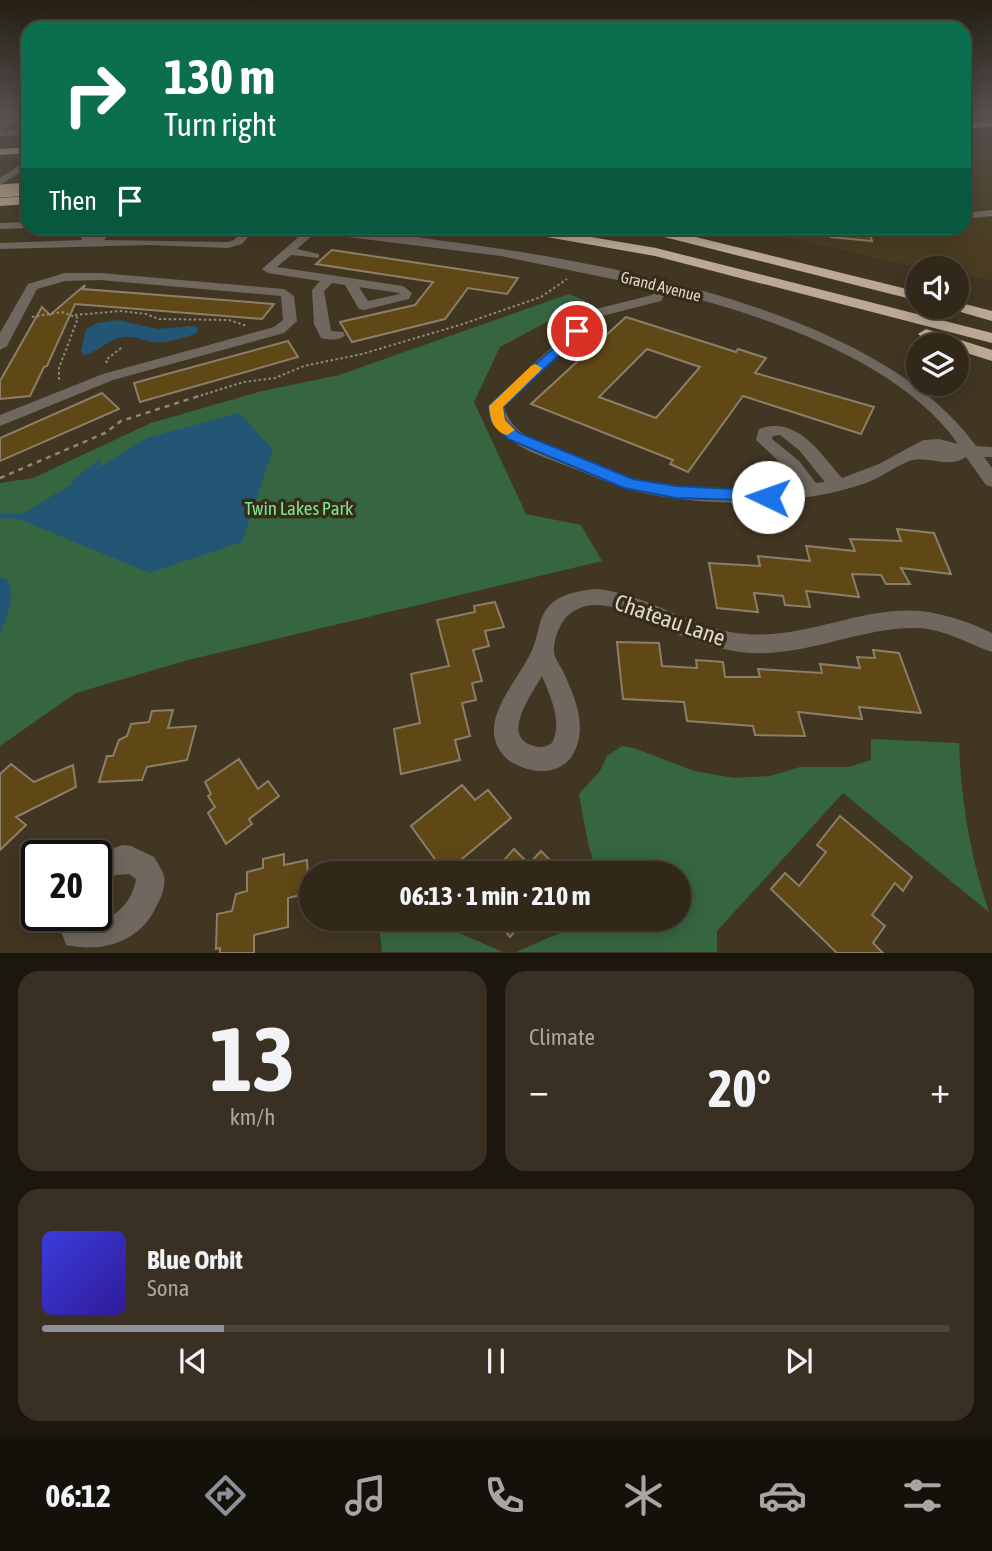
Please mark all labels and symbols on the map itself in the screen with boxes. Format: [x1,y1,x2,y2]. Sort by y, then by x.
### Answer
street label: Grand Avenue [619,267,703,305]
pin [547,301,607,361]
position arrow [731,460,805,534]
park label: Twin Lakes Park [245,497,354,519]
street label: Chateau Lane [611,589,729,651]
speed limit sign: 20 [21,840,112,931]

